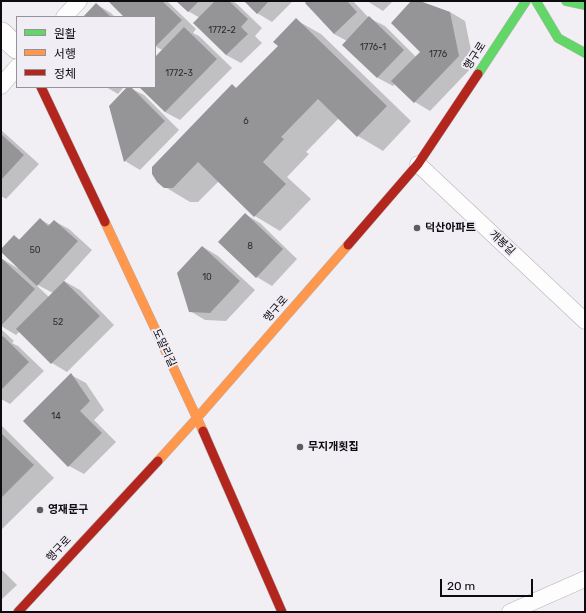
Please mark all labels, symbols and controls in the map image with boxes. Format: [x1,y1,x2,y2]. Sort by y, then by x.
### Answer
legend [16,16,156,88]
house number: 1772-2 [208,25,236,35]
text: 원활 [54,27,76,41]
street label: 행구로 [461,40,489,72]
house number: 1776-1 [360,42,386,52]
text: 서행 [54,47,76,61]
house number: 1776 [429,49,447,59]
text: 정체 [54,67,76,81]
house number: 1772-3 [165,68,193,78]
house number: 6 [243,116,249,126]
place label: 덕산아파트 [425,221,476,235]
marker: 덕산아파트 [412,223,422,233]
street label: 개봉길 [486,228,518,258]
house number: 8 [247,241,253,251]
house number: 50 [29,245,41,255]
house number: 10 [202,272,212,282]
street label: 행구로 [261,293,291,325]
house number: 52 [53,317,63,327]
street label: 도말리길 [149,327,179,369]
house number: 14 [51,411,61,421]
place label: 무지개횟집 [308,440,359,454]
marker: 무지개횟집 [295,442,305,452]
place label: 영재문구 [48,503,88,517]
marker: 영재문구 [35,505,45,515]
street label: 행구로 [44,533,74,565]
scale bar [442,571,535,597]
text: 20 m [447,579,475,593]

